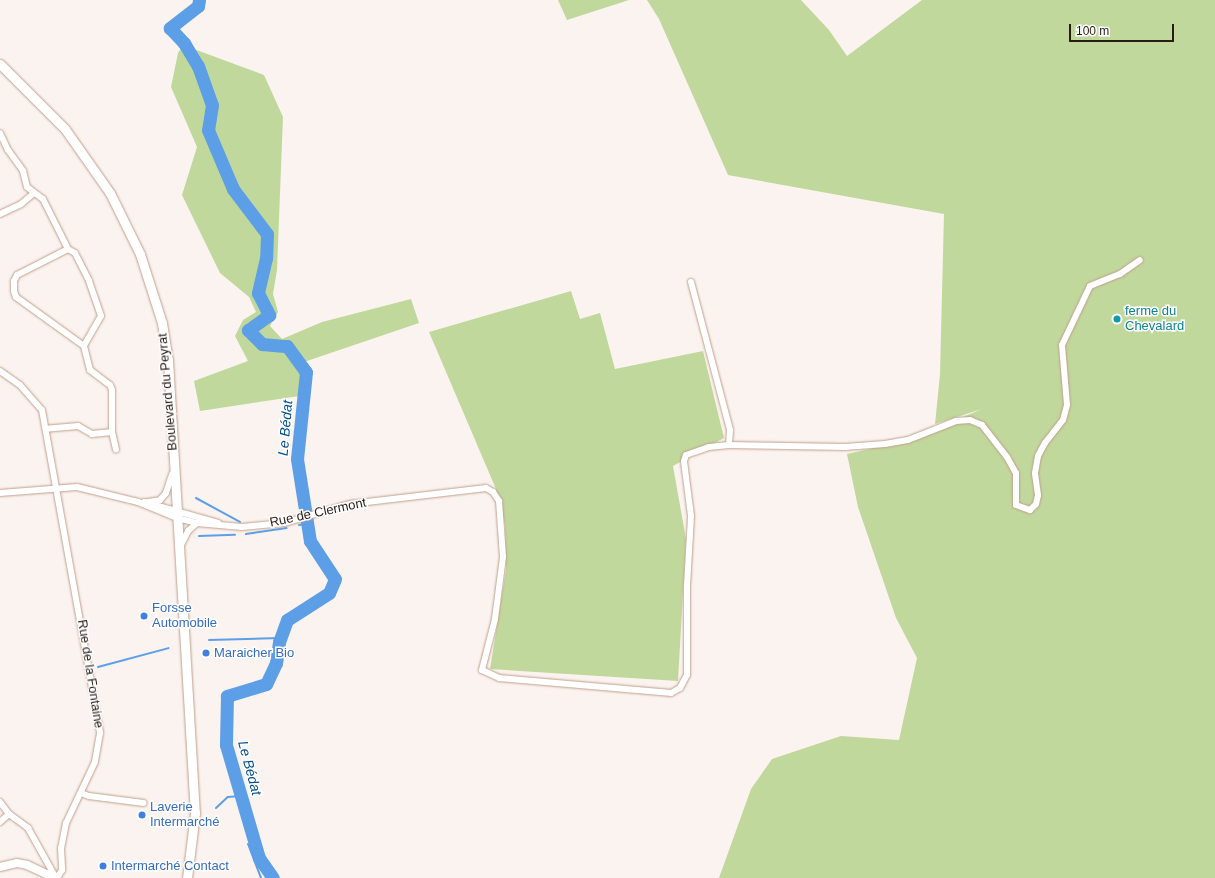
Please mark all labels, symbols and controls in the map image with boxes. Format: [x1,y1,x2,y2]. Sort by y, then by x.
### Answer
scale bar [1071,16,1176,42]
text: 100 m [1076,24,1109,38]
place label: ferme du Chevalard [1125,304,1184,335]
marker: ferme du Chevalard [1112,314,1122,324]
street label: Boulevard du Peyrat [155,333,181,451]
water label: Le Bédat [274,399,296,457]
street label: Rue de Clermont [268,495,368,531]
place label: Forsse Automobile [152,601,217,632]
marker: Forsse Automobile [139,611,149,621]
street label: Rue de la Fontaine [74,619,106,729]
place label: Maraicher Bio [214,645,294,661]
marker: Maraicher Bio [201,648,211,658]
water label: Le Bédat [235,739,265,797]
place label: Laverie Intermarché [150,800,219,831]
marker: Laverie Intermarché [137,810,147,820]
place label: Intermarché Contact [111,858,229,874]
marker: Intermarché Contact [98,861,108,871]

